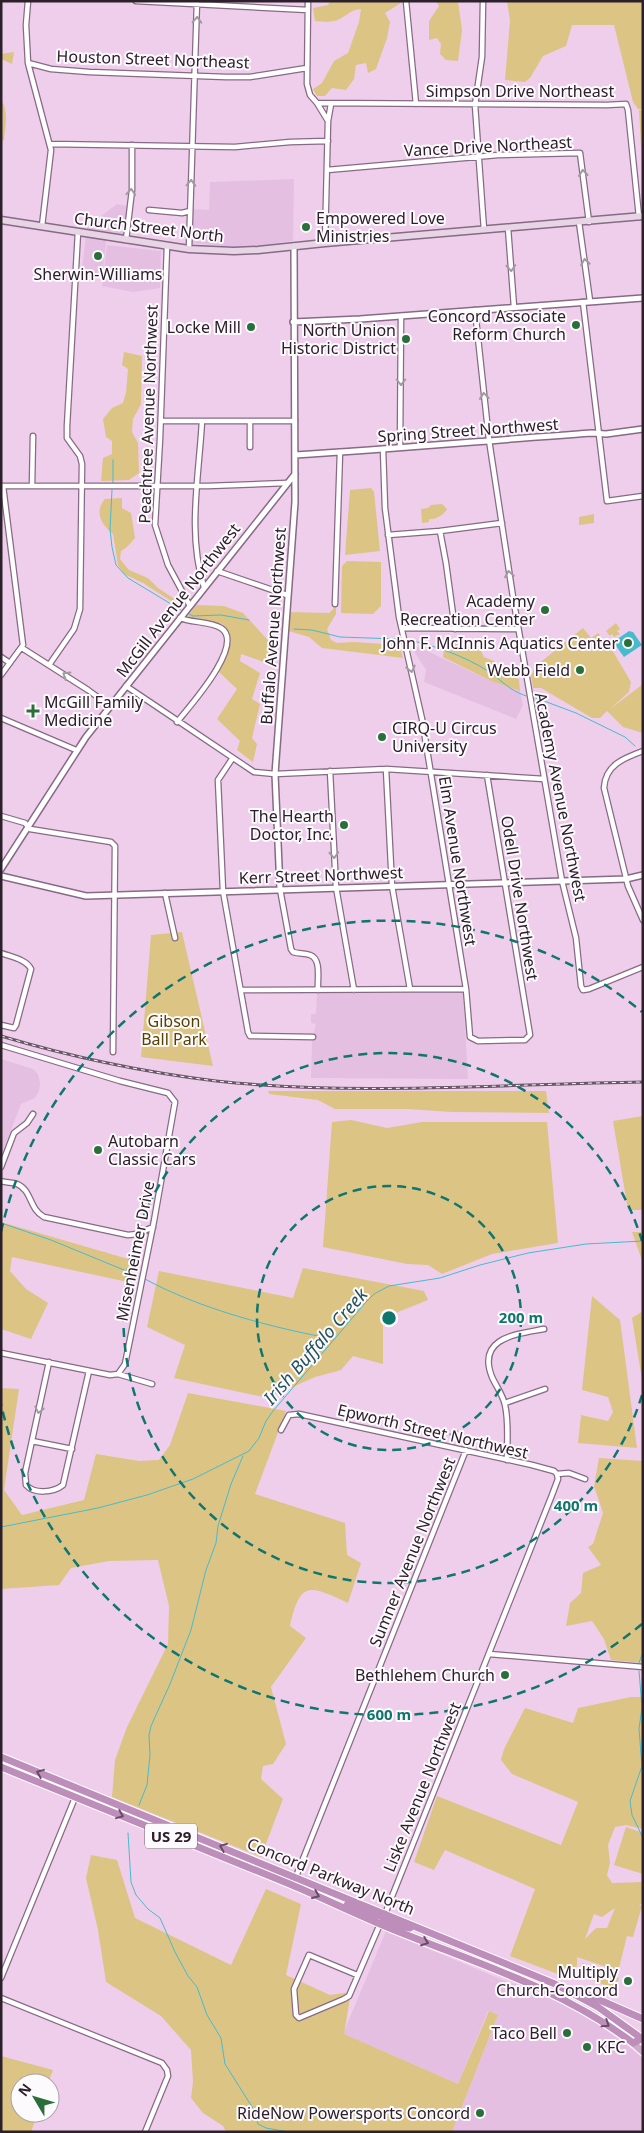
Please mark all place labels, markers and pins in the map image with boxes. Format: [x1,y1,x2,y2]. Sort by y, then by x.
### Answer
place label: Empowered Love Ministries [316,207,445,247]
marker: Empowered Love Ministries [300,221,312,233]
marker: Sherwin-Williams [92,250,104,262]
place label: Sherwin-Williams [33,263,163,285]
place label: Concord Associate Reform Church [428,305,566,345]
place label: Locke Mill [167,316,241,338]
place label: North Union Historic District [281,319,396,359]
marker: Concord Associate Reform Church [570,319,582,331]
marker: Locke Mill [245,321,257,333]
marker: North Union Historic District [400,333,412,345]
place label: Academy Recreation Center [400,590,536,630]
marker: Academy Recreation Center [539,604,551,616]
place label: John F. McInnis Aquatics Center [380,632,618,654]
marker: John F. McInnis Aquatics Center [622,637,634,649]
place label: Webb Field [487,659,570,681]
marker: Webb Field [574,664,586,676]
place label: McGill Family Medicine [44,691,144,731]
marker: McGill Family Medicine [26,704,40,718]
place label: CIRQ-U Circus University [392,717,497,757]
marker: CIRQ-U Circus University [376,731,388,743]
place label: The Hearth Doctor, Inc. [250,805,334,845]
marker: The Hearth Doctor, Inc. [338,819,350,831]
place label: Autobarn Classic Cars [108,1130,196,1170]
marker: Autobarn Classic Cars [92,1144,104,1156]
centre of rings [380,1309,398,1327]
place label: Bethlehem Church [355,1664,495,1686]
marker: Bethlehem Church [499,1669,511,1681]
place label: Multiply Church-Concord [496,1961,619,2001]
marker: Multiply Church-Concord [622,1975,634,1987]
place label: Taco Bell [491,2022,557,2044]
marker: Taco Bell [561,2027,573,2039]
place label: KFC [597,2036,625,2058]
marker: KFC [581,2041,593,2053]
place label: RideNow Powersports Concord [237,2102,470,2124]
marker: RideNow Powersports Concord [474,2107,486,2119]

